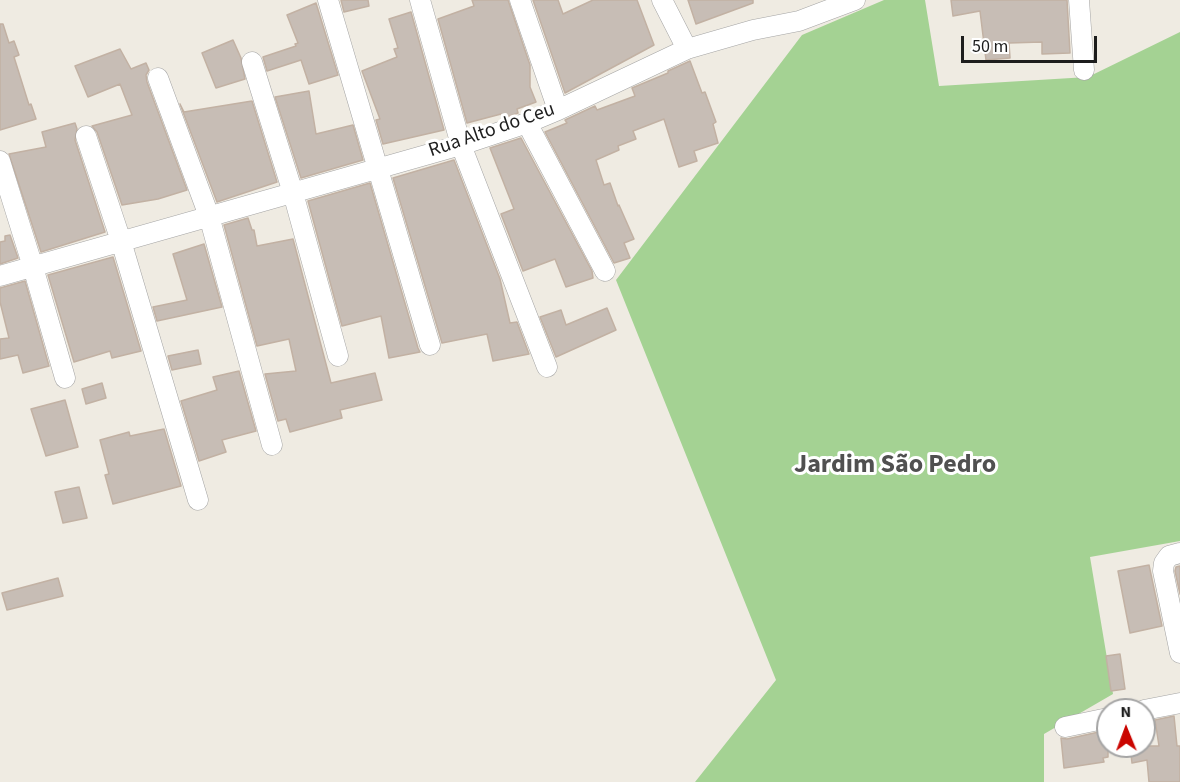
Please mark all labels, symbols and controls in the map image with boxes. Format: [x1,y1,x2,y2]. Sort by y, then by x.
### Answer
scale bar [964,24,1100,62]
text: 50 m [972,34,1008,59]
street label: Rua Alto do Ceu [426,98,558,164]
district label: Jardim São Pedro [794,450,996,482]
north arrow [1096,698,1156,758]
text: N [1120,701,1131,723]

